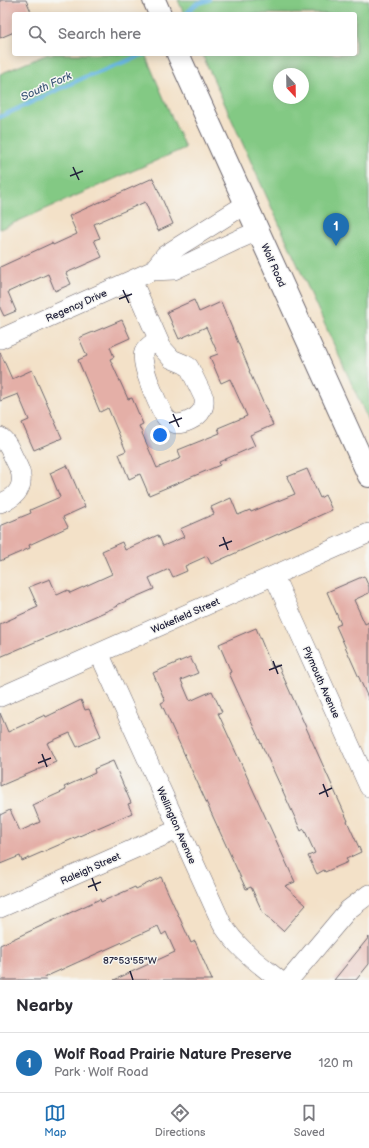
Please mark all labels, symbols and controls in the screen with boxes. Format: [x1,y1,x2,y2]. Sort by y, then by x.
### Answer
search box [12,12,357,56]
icon: search [26,23,48,45]
text: Search here [58,25,141,44]
north arrow [273,68,309,104]
water label: South Fork [19,69,74,104]
pin: 1 [323,213,349,246]
street label: Wolf Road [258,242,288,289]
street label: Regency Drive [44,287,109,325]
your location [150,425,170,445]
street label: Wakefield Street [149,595,221,636]
street label: Plymouth Avenue [300,645,342,720]
street label: Wellington Avenue [154,785,198,866]
street label: Raleigh Street [59,850,122,888]
text: 87°53'55"W [103,955,157,967]
text: Nearby [16,996,73,1016]
text: Wolf Road Prairie Nature Preserve [54,1045,292,1064]
text: 1 [26,1055,32,1071]
text: 120 m [318,1055,353,1071]
text: Park · Wolf Road [54,1064,148,1080]
tab: Map [44,1102,66,1139]
tab: Directions [155,1102,205,1139]
tab: Saved [294,1102,325,1139]

